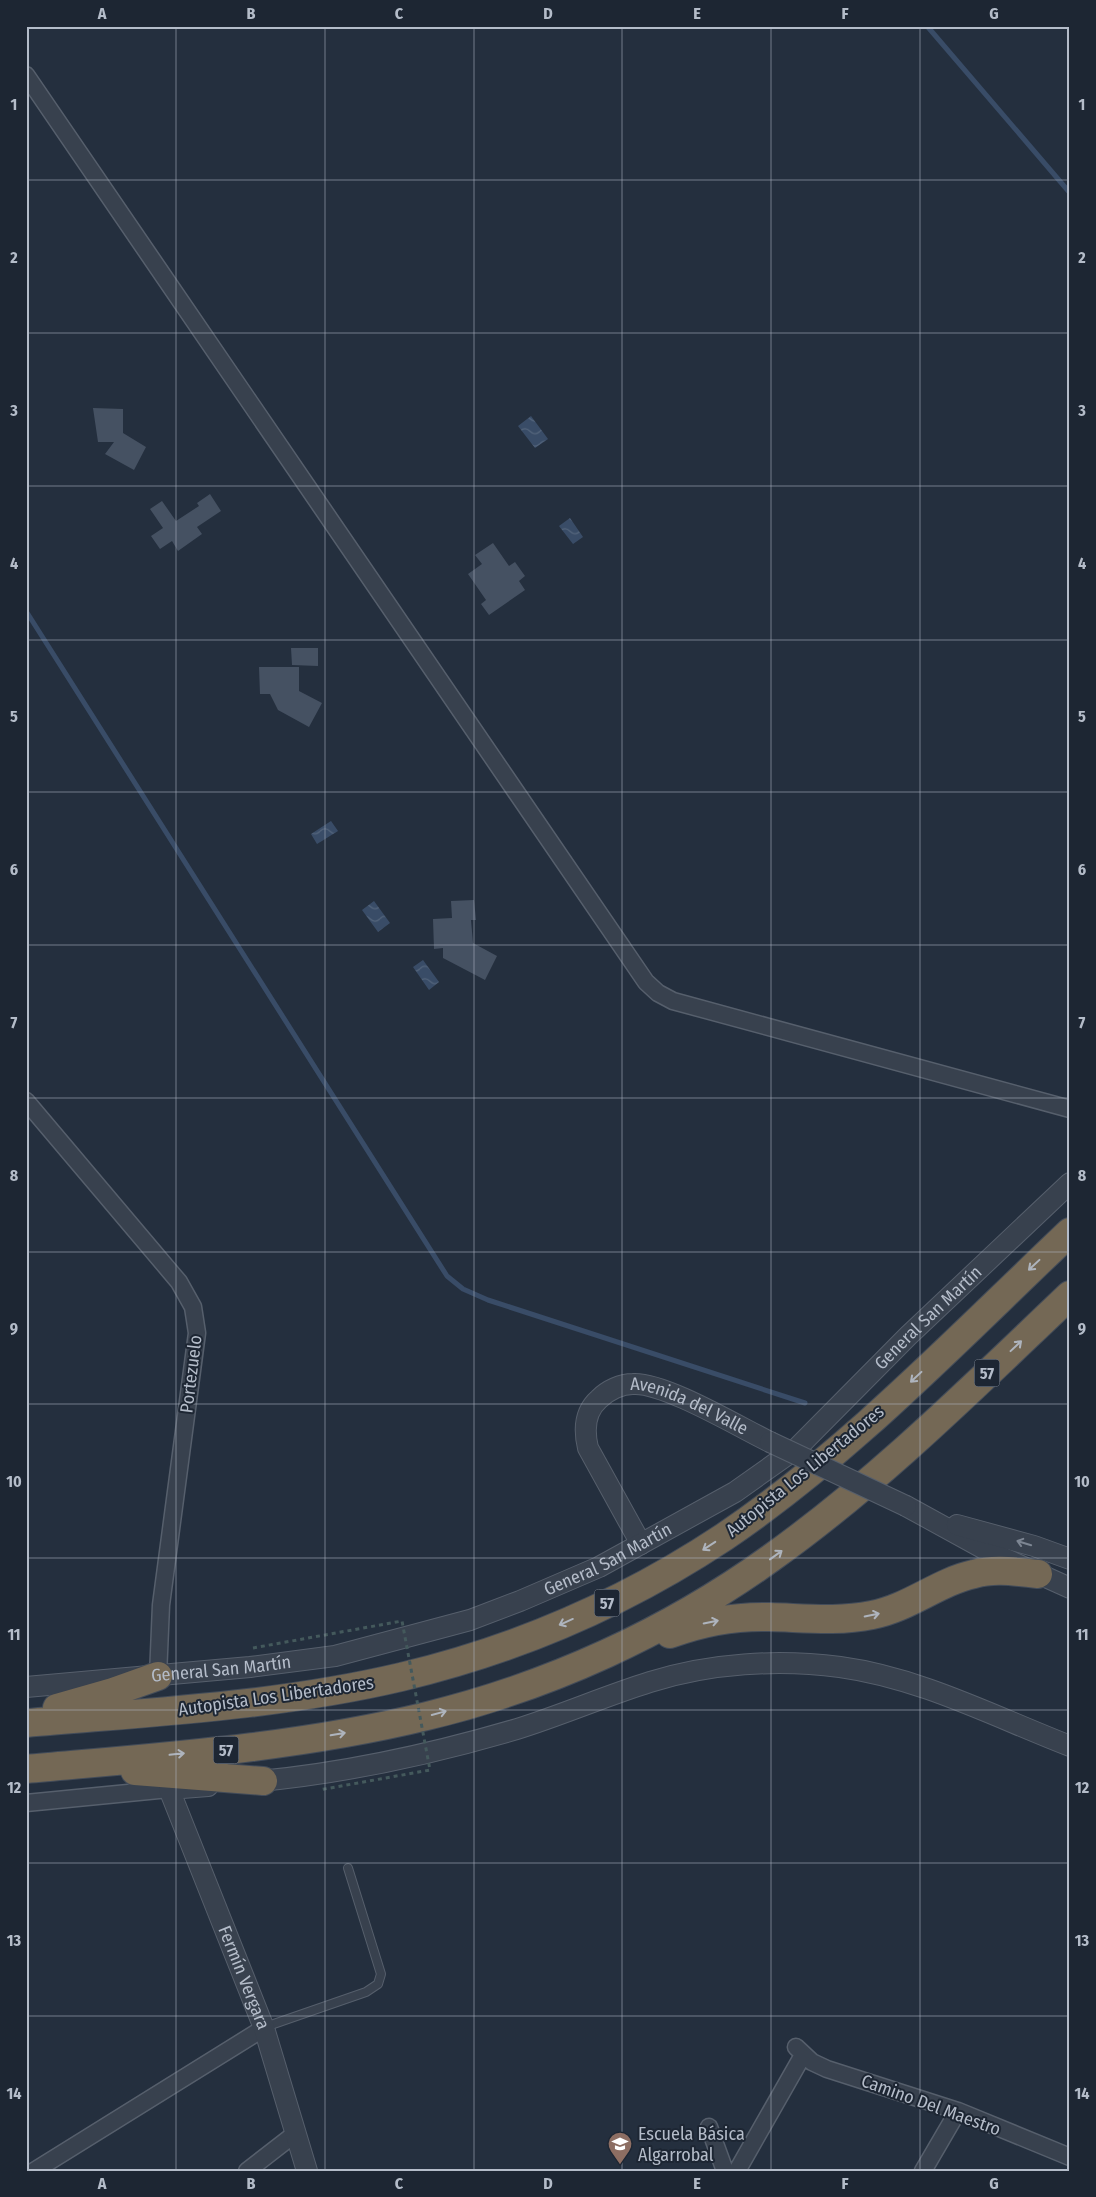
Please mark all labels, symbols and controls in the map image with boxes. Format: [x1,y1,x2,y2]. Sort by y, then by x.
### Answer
text: A [97,4,107,23]
text: B [247,4,256,23]
text: C [395,4,404,23]
text: D [543,4,553,23]
text: E [693,4,701,23]
text: F [841,4,849,23]
text: G [989,4,999,23]
text: 1 [11,95,17,114]
text: 1 [1079,95,1085,114]
text: 2 [9,248,18,267]
text: 2 [1077,248,1086,267]
text: 3 [9,401,18,420]
text: 3 [1077,401,1086,420]
text: 4 [10,554,18,573]
text: 4 [1078,554,1086,573]
text: 5 [10,707,18,726]
text: 5 [1078,707,1086,726]
text: 6 [10,860,18,879]
text: 6 [1078,860,1086,879]
text: 7 [11,1013,18,1032]
text: 7 [1079,1013,1086,1032]
text: 8 [10,1166,19,1185]
text: 8 [1078,1166,1087,1185]
one-way arrow [1028,1259,1041,1271]
street label: General San Martín [870,1261,986,1374]
text: 9 [10,1319,18,1338]
text: 9 [1078,1319,1086,1338]
street label: Portezuelo [175,1334,207,1414]
one-way arrow [1010,1340,1022,1352]
road number: 57 [974,1360,1000,1386]
one-way arrow [910,1371,923,1383]
street label: Avenida del Valle [630,1373,752,1440]
street label: Autopista Los Libertadores [722,1400,889,1541]
text: 10 [6,1472,22,1491]
text: 10 [1074,1472,1090,1491]
street label: General San Martín [540,1518,676,1600]
one-way arrow [1016,1537,1032,1547]
one-way arrow [703,1541,717,1551]
one-way arrow [769,1550,783,1560]
road number: 57 [594,1590,620,1616]
one-way arrow [864,1610,880,1619]
one-way arrow [559,1617,574,1627]
one-way arrow [702,1617,718,1627]
text: 11 [7,1625,21,1644]
text: 11 [1075,1625,1089,1644]
street label: General San Martín [150,1651,292,1687]
street label: Autopista Los Libertadores [177,1671,375,1721]
one-way arrow [430,1708,446,1717]
one-way arrow [330,1729,346,1739]
road number: 57 [214,1736,238,1764]
one-way arrow [169,1750,185,1759]
text: 12 [7,1778,22,1797]
text: 12 [1075,1778,1090,1797]
street label: Fermín Vergara [213,1922,274,2033]
text: 13 [7,1931,22,1950]
text: 13 [1075,1931,1090,1950]
street label: Camino Del Maestro [858,2070,1004,2140]
text: 14 [7,2084,22,2103]
text: 14 [1075,2084,1090,2103]
place label: Escuela Básica Algarrobal [638,2123,745,2166]
school or university icon: Escuela Básica Algarrobal [607,2131,633,2165]
text: A [97,2174,107,2193]
text: B [247,2174,256,2193]
text: C [395,2174,404,2193]
text: D [543,2174,553,2193]
text: E [693,2174,701,2193]
text: F [841,2174,849,2193]
text: G [989,2174,999,2193]

